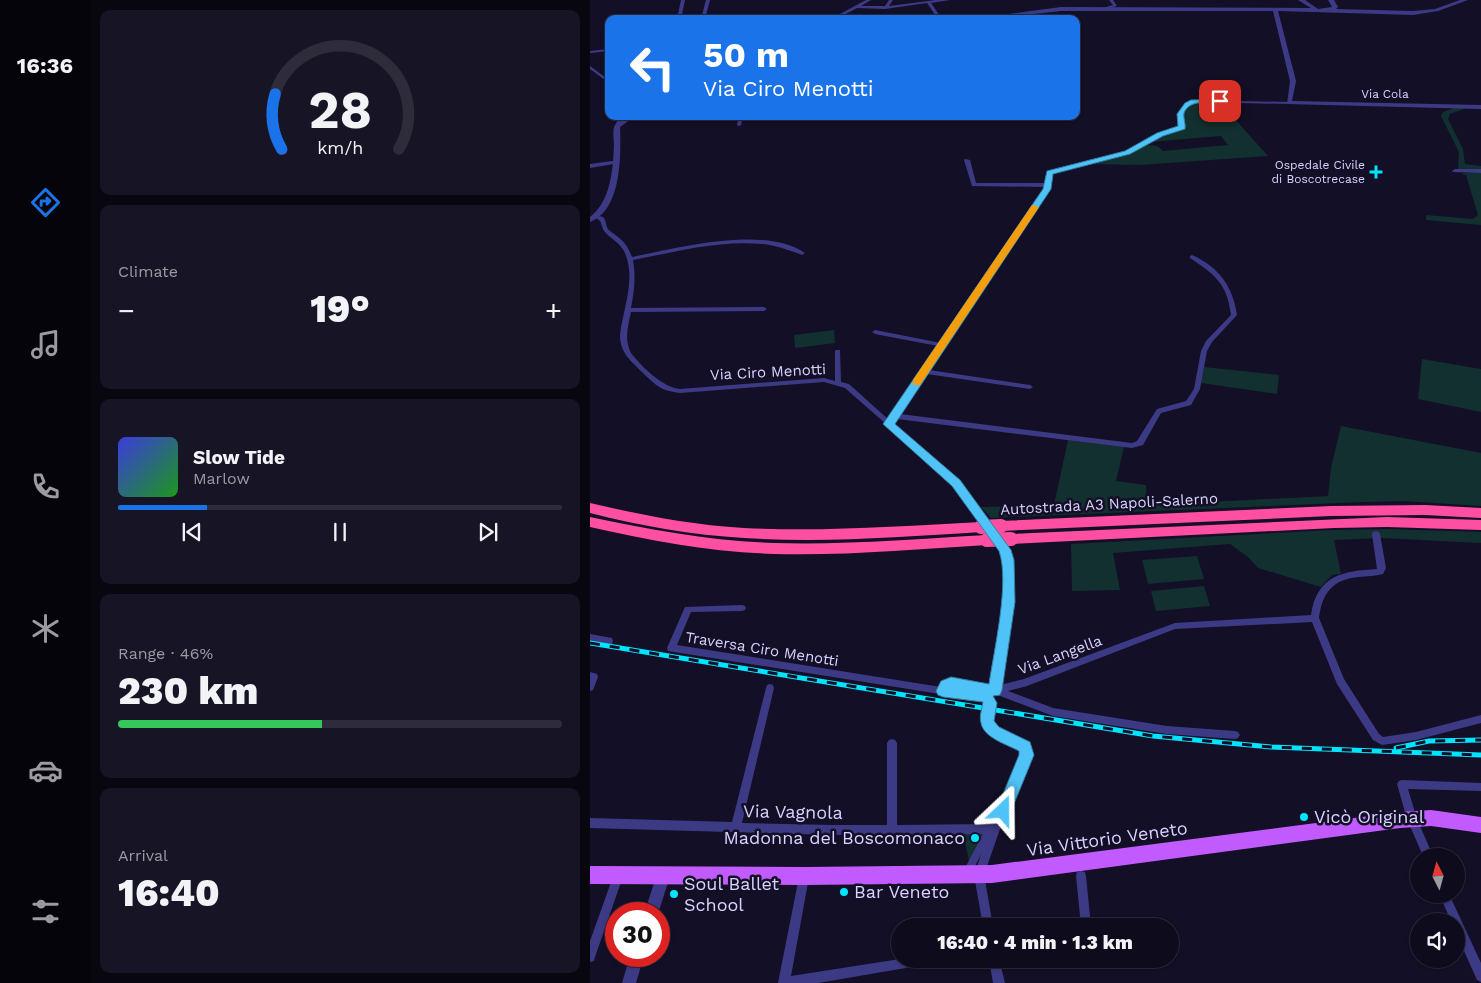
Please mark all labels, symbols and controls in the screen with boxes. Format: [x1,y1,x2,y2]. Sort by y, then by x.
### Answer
text: 50 m [703,34,789,76]
icon: left [620,35,685,100]
text: 16:36 [17,53,73,78]
text: Via Ciro Menotti [703,76,874,101]
text: 28 [308,80,372,141]
pin [1199,80,1241,122]
icon: arrive [1206,87,1234,115]
street label: Via Cola [1361,87,1409,101]
text: km/h [317,137,363,158]
place label: Ospedale Civile di Boscotrecase [1272,158,1365,186]
marker: Ospedale Civile di Boscotrecase [1369,165,1383,179]
icon: directions [28,185,63,220]
text: Climate [118,262,178,281]
text: 19° [310,287,370,331]
text: − [118,294,135,327]
text: + [545,294,562,327]
icon: music [28,327,63,362]
street label: Via Ciro Menotti [709,360,827,384]
text: Slow Tide [193,446,285,469]
icon: phone [28,469,63,504]
text: Marlow [193,469,250,488]
street label: Autostrada A3 Napoli-Salerno [1000,489,1218,519]
icon: previous [178,518,206,546]
icon: pause [326,518,354,546]
icon: next [474,518,502,546]
icon: climate [28,611,63,646]
street label: Traversa Ciro Menotti [684,628,840,670]
street label: Via Langella [1016,631,1105,679]
text: Range · 46% [118,644,213,663]
text: 230 km [118,669,258,713]
icon: car [28,753,63,788]
position arrow [976,784,1028,836]
street label: Via Vagnola [743,800,843,823]
place label: Vicò Original [1314,806,1425,827]
marker: Vicò Original [1298,811,1310,823]
street label: Via Vittorio Veneto [1025,817,1189,860]
place label: Madonna del Boscomonaco [723,827,965,848]
marker: Madonna del Boscomonaco [969,832,981,844]
text: Arrival [118,846,168,865]
north arrow [1410,848,1465,902]
map controls [1410,848,1465,968]
text: 16:40 [118,871,220,915]
place label: Soul Ballet School [684,873,780,915]
place label: Bar Veneto [854,881,949,902]
marker: Bar Veneto [838,886,850,898]
marker: Soul Ballet School [668,888,680,900]
icon: filters [28,894,63,929]
speed limit sign: 30 [605,902,670,967]
button: sound [1410,913,1465,968]
text: 16:40 · 4 min · 1.3 km [937,931,1133,954]

